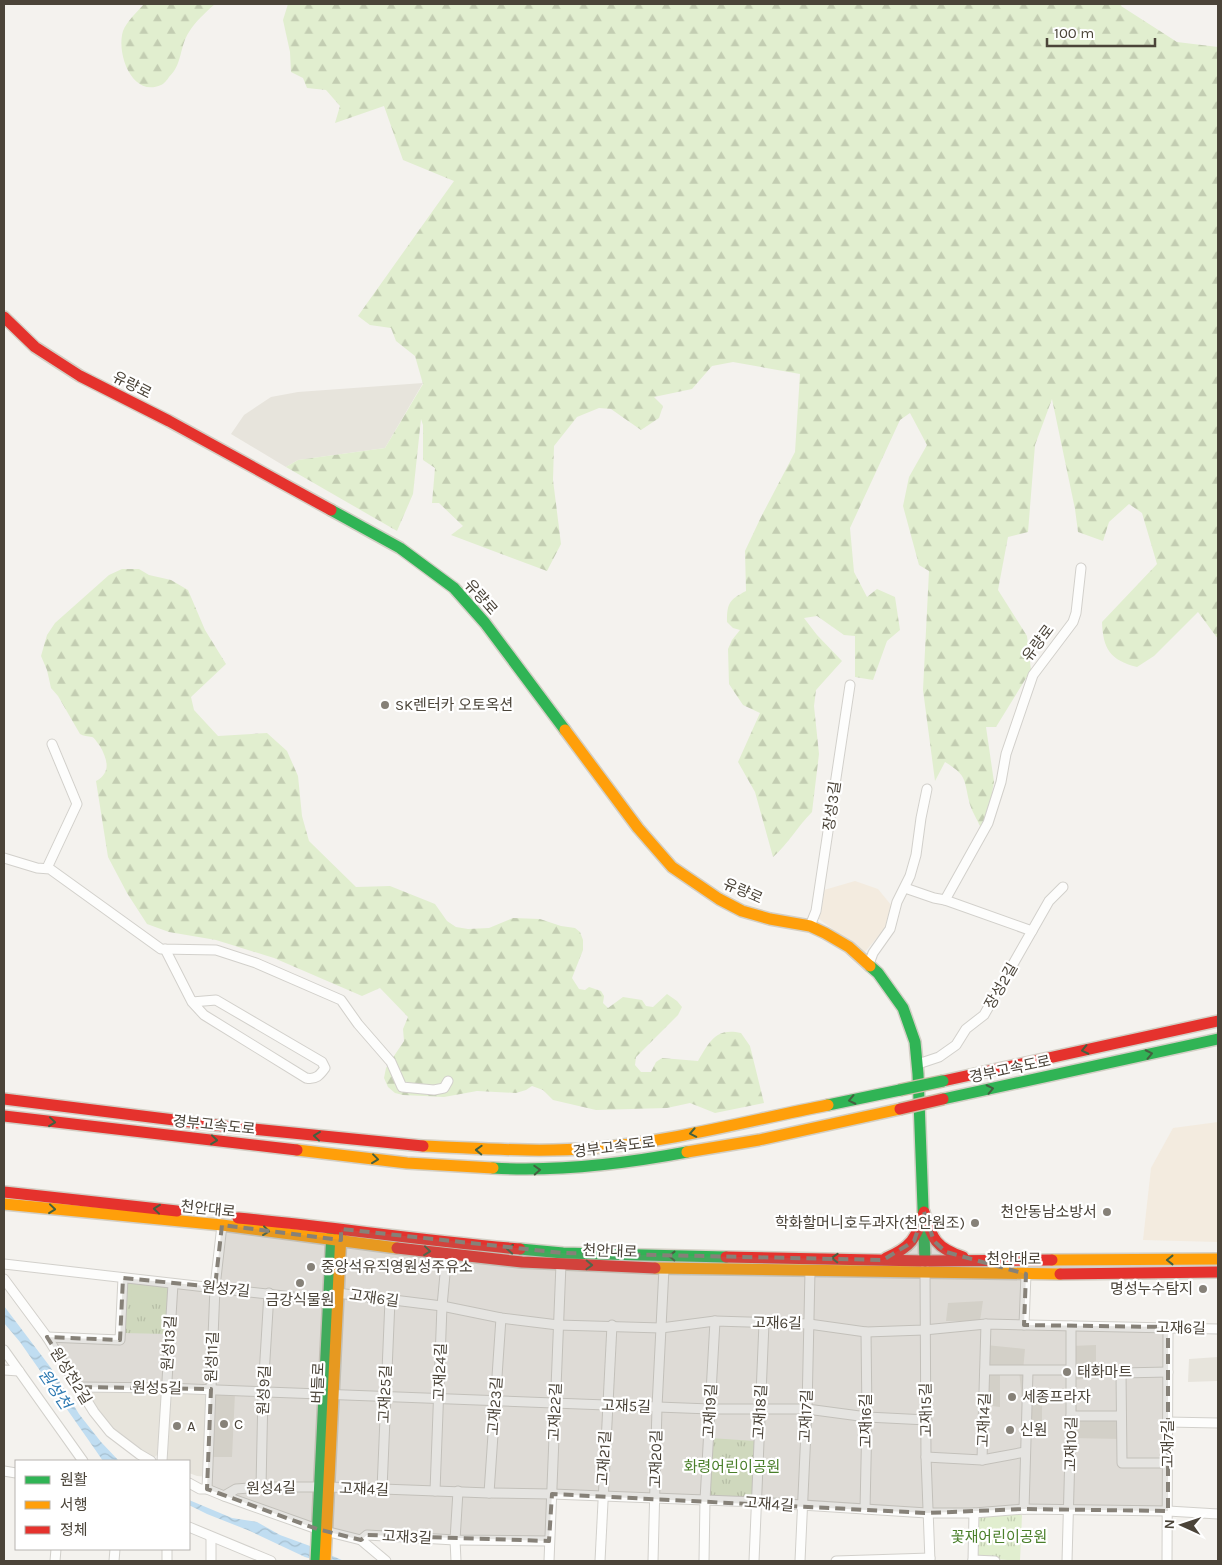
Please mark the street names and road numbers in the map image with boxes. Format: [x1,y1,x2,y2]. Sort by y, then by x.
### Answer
street label: 유량로 [109,368,155,402]
street label: 유량로 [461,575,501,619]
street label: 유량로 [1018,621,1058,665]
street label: 장성3길 [820,780,844,832]
street label: 유량로 [720,874,766,908]
street label: 장성2길 [981,960,1021,1012]
street label: 경부고속도로 [968,1052,1052,1086]
street label: 경부고속도로 [172,1112,256,1138]
street label: 경부고속도로 [572,1133,656,1161]
street label: 천안대로 [180,1197,236,1221]
street label: 천안대로 [582,1241,638,1261]
street label: 천안대로 [986,1250,1042,1268]
street label: 원성7길 [201,1278,251,1300]
street label: 고재6길 [348,1286,400,1310]
street label: 고재6길 [752,1314,802,1332]
street label: 원성13길 [158,1315,180,1371]
street label: 고재6길 [1156,1319,1206,1337]
street label: 원성11길 [202,1331,222,1383]
street label: 고재24길 [430,1342,450,1402]
street label: 원성천2길 [46,1344,96,1408]
street label: 버들로 [308,1362,328,1404]
street label: 고재25길 [375,1364,395,1424]
street label: 원성9길 [254,1365,274,1415]
street label: 고재23길 [484,1376,506,1436]
street label: 원성5길 [132,1379,182,1397]
street label: 고재22길 [545,1382,565,1442]
street label: 고재15길 [917,1382,935,1438]
street label: 고재19길 [700,1383,720,1439]
street label: 고재18길 [750,1384,770,1440]
street label: 고재17길 [796,1389,816,1443]
street label: 고재14길 [974,1392,994,1448]
street label: 고재16길 [857,1394,875,1448]
street label: 고재5길 [601,1396,651,1416]
street label: 고재10길 [1062,1416,1080,1472]
street label: 고재7길 [1159,1420,1177,1468]
street label: 고재20길 [646,1429,666,1489]
street label: 고재21길 [594,1430,614,1486]
street label: 원성4길 [246,1479,296,1497]
street label: 고재4길 [339,1479,389,1499]
street label: 고재4길 [744,1493,794,1515]
street label: 고재3길 [381,1527,433,1547]

